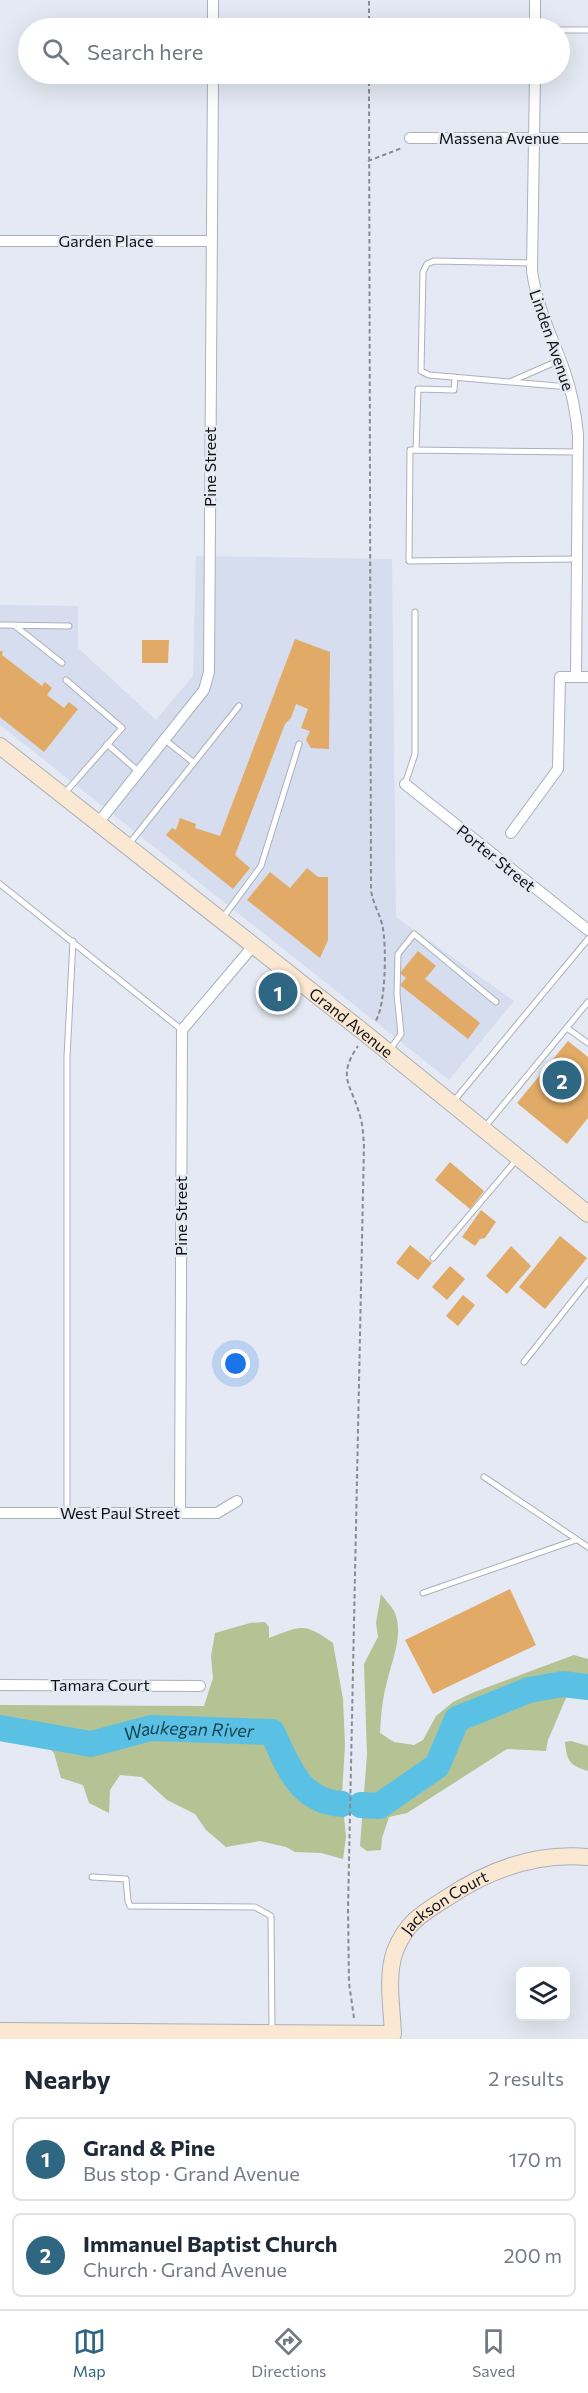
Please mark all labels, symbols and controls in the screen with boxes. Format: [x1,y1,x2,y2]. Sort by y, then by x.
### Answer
search box [18,18,570,84]
icon: search [39,35,72,68]
text: Search here [87,38,203,65]
street label: Massena Avenue [439,128,559,147]
street label: Garden Place [59,231,153,250]
street label: Linden Avenue [526,287,579,393]
street label: Pine Street [200,427,219,507]
street label: Porter Street [453,820,540,895]
pin: 1 [258,970,298,1014]
street label: Grand Avenue [306,983,397,1061]
pin: 2 [542,1058,582,1102]
street label: Pine Street [171,1176,190,1256]
your location [221,1349,250,1378]
street label: West Paul Street [60,1503,181,1522]
street label: Tamara Court [50,1675,150,1694]
water label: Waukegan River [121,1716,255,1745]
street label: Jackson Court [396,1866,491,1938]
map controls [516,1967,570,2021]
button: layers [516,1967,570,2021]
text: Nearby [24,2063,111,2094]
text: 2 results [488,2066,564,2090]
text: Grand & Pine [83,2134,215,2161]
text: 1 [41,2147,50,2171]
text: 170 m [509,2147,562,2171]
text: Bus stop · Grand Avenue [83,2161,300,2185]
text: Immanuel Baptist Church [83,2230,338,2257]
text: 2 [40,2243,51,2267]
text: 200 m [504,2243,562,2267]
text: Church · Grand Avenue [83,2257,287,2281]
tab: Map [73,2325,106,2380]
tab: Directions [251,2325,326,2380]
tab: Saved [472,2325,515,2380]

